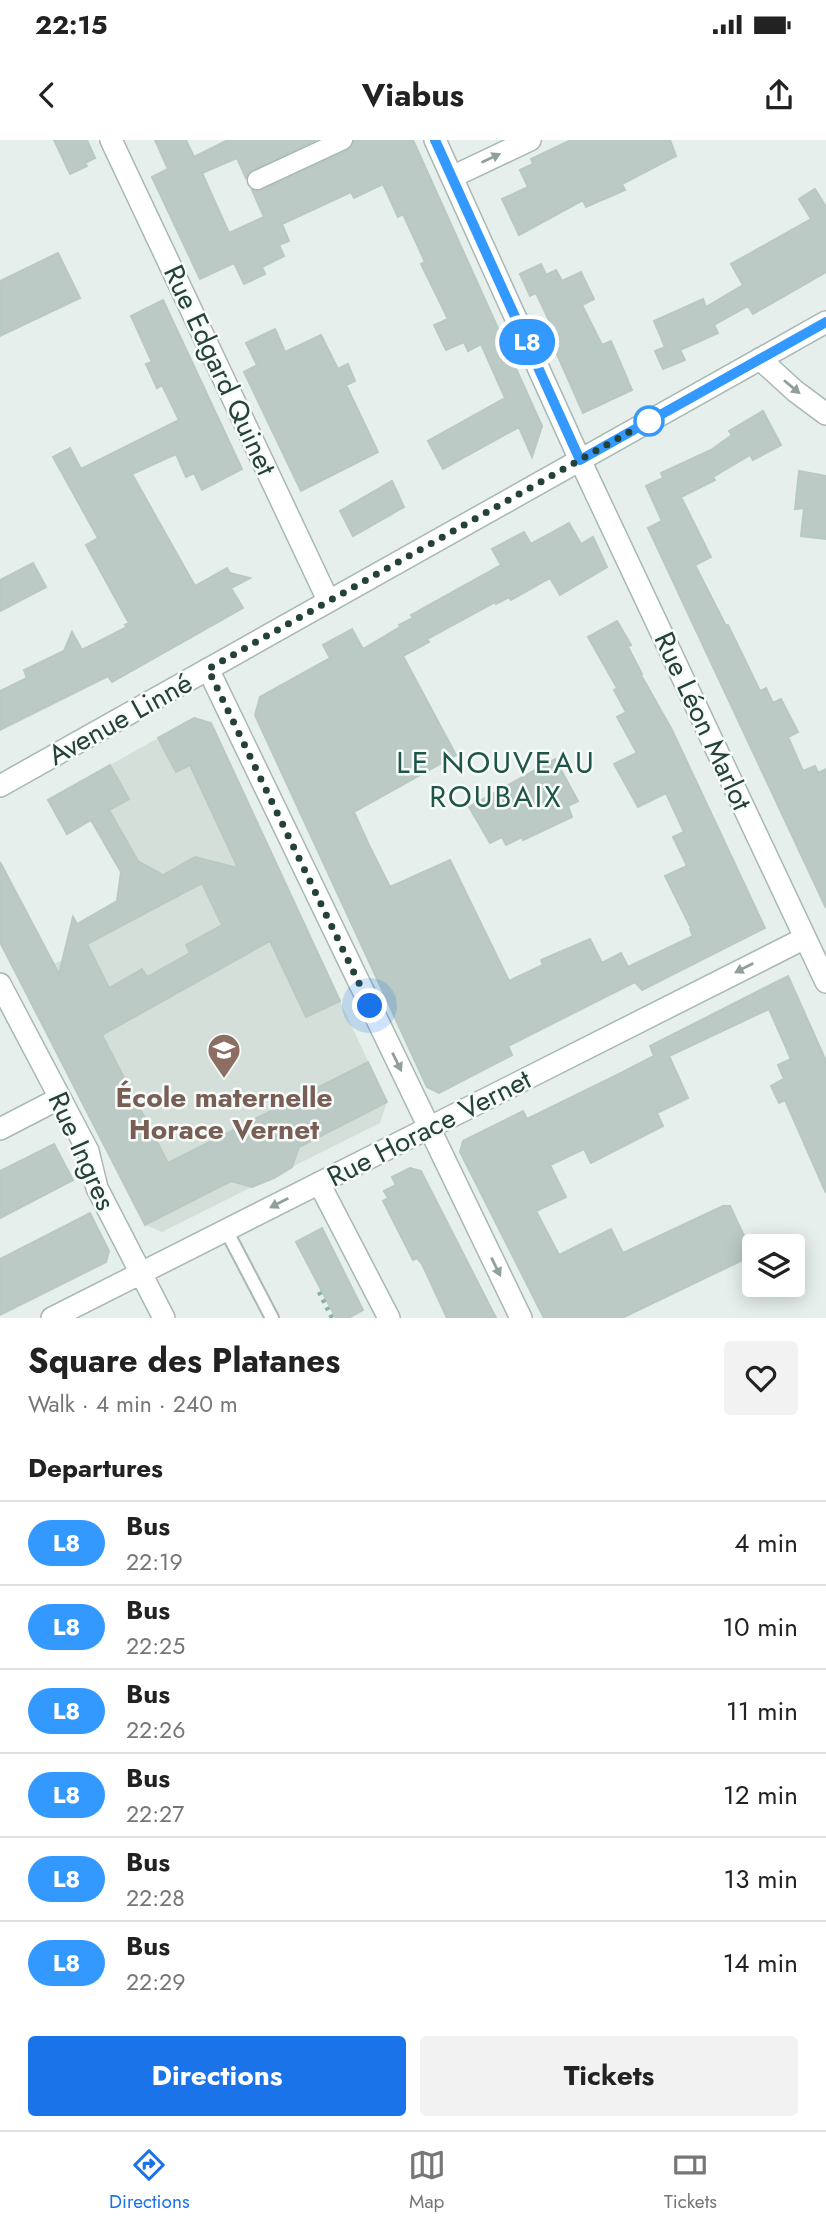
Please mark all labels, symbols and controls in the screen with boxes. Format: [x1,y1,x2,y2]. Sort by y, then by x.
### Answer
text: 22:15 [35,6,108,44]
text: Viabus [362,72,464,118]
icon: back [28,76,66,114]
icon: share [760,76,798,114]
one-way arrow [480,152,501,163]
street label: Rue Edgard Quinet [153,258,287,482]
line badge: L8 [496,319,558,365]
text: L8 [513,324,541,359]
one-way arrow [783,380,801,395]
unlabelled marker [634,406,664,436]
street label: Rue Léon Marlot [644,625,762,817]
street label: Avenue Linné [40,662,200,776]
district label: LE NOUVEAU ROUBAIX [396,741,596,818]
one-way arrow [734,963,754,974]
your location [352,988,387,1023]
school or university icon: École maternelle Horace Vernet [205,1031,243,1080]
one-way arrow [392,1052,403,1072]
street label: Rue Horace Vernet [320,1059,538,1197]
place label: École maternelle Horace Vernet [115,1077,333,1150]
street label: Rue Ingres [38,1085,126,1217]
one-way arrow [269,1198,289,1209]
map controls [742,1234,805,1297]
button: layers [742,1234,805,1297]
one-way arrow [491,1257,502,1277]
text: Square des Platanes [28,1337,340,1384]
button: heart [724,1341,798,1415]
text: Walk · 4 min · 240 m [28,1387,238,1421]
text: Departures [28,1449,163,1487]
text: Bus [126,1507,170,1545]
text: 4 min [734,1524,798,1562]
text: L8 [53,1525,80,1560]
text: 22:19 [126,1545,183,1579]
text: Bus [126,1591,170,1629]
text: 10 min [722,1608,798,1646]
text: L8 [53,1609,80,1644]
text: 22:25 [126,1629,185,1663]
text: Bus [126,1675,170,1713]
text: 11 min [726,1692,798,1730]
text: L8 [53,1693,80,1728]
text: 22:26 [126,1713,185,1747]
text: Bus [126,1759,170,1797]
text: 12 min [723,1776,798,1814]
text: L8 [53,1777,80,1812]
text: 22:27 [126,1797,184,1831]
text: Bus [126,1843,170,1881]
text: 13 min [724,1860,798,1898]
text: L8 [53,1861,80,1896]
text: 22:28 [126,1881,185,1915]
text: Bus [126,1927,170,1965]
text: 14 min [723,1944,798,1982]
text: L8 [53,1945,80,1980]
text: 22:29 [126,1965,185,1999]
button: Directions [28,2036,406,2116]
button: Tickets [420,2036,798,2116]
tab: Directions [109,2146,190,2215]
tab: Map [408,2146,446,2215]
tab: Tickets [664,2146,717,2215]

